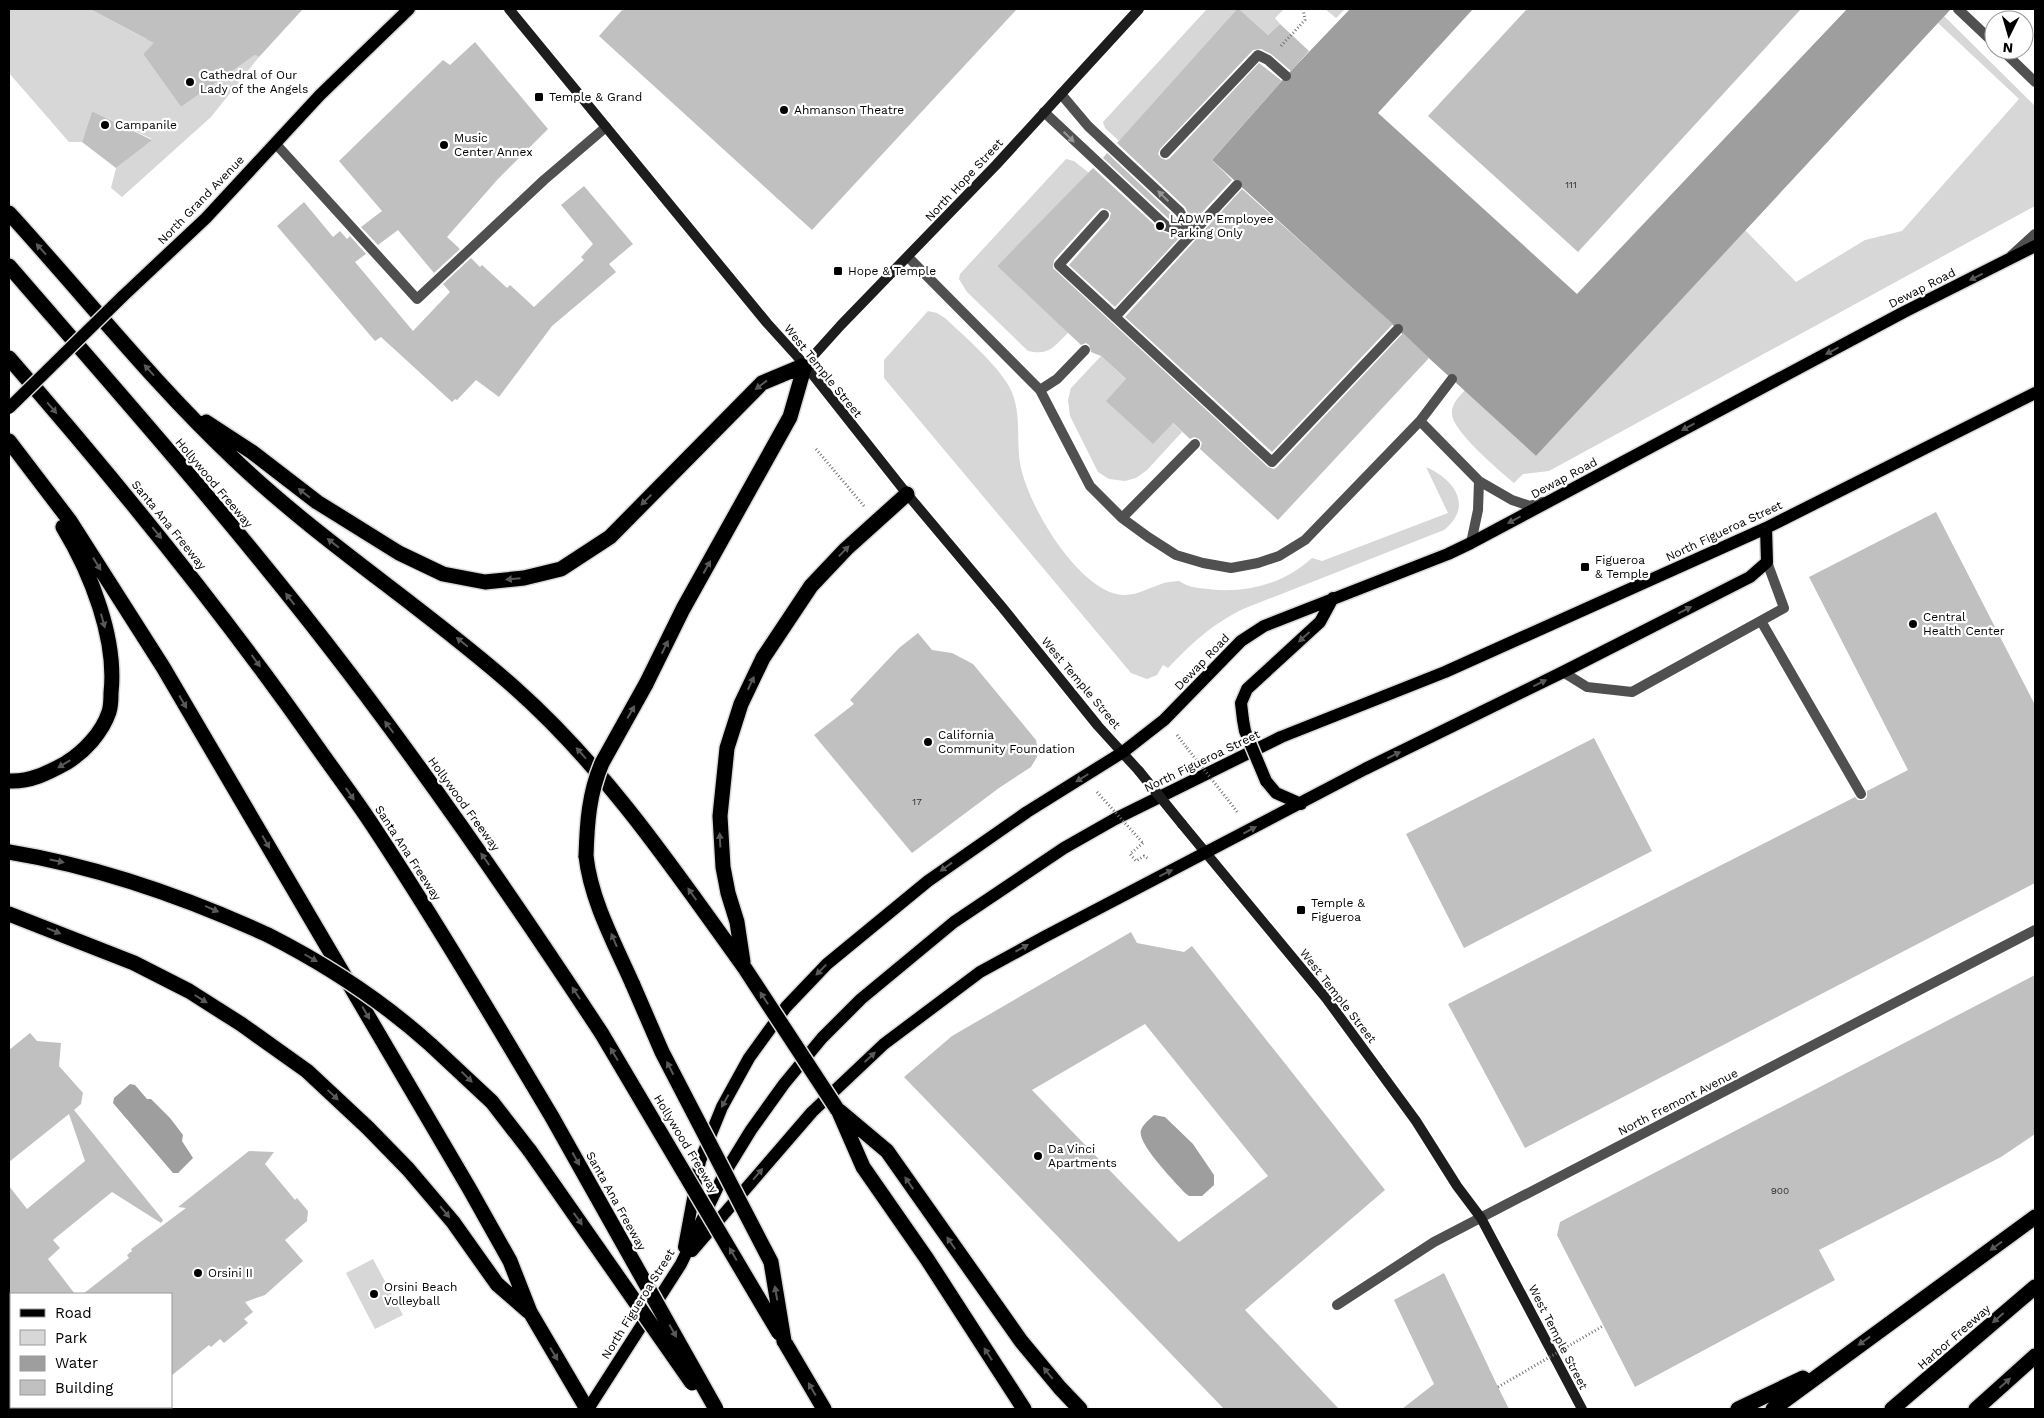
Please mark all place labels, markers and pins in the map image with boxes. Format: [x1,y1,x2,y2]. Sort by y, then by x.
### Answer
place label: Cathedral of Our Lady of the Angels [200,68,308,96]
marker: Cathedral of Our Lady of the Angels [184,76,196,88]
place label: Temple & Grand [549,90,642,104]
marker: Temple & Grand [533,91,545,103]
place label: Ahmanson Theatre [794,103,904,117]
marker: Ahmanson Theatre [778,104,790,116]
place label: Campanile [115,118,177,132]
marker: Campanile [99,119,111,131]
place label: Music Center Annex [454,131,533,159]
marker: Music Center Annex [438,139,450,151]
place label: LADWP Employee Parking Only [1170,212,1274,240]
marker: LADWP Employee Parking Only [1154,220,1166,232]
place label: Hope & Temple [848,264,936,278]
marker: Hope & Temple [832,265,844,277]
place label: Figueroa & Temple [1595,553,1649,581]
marker: Figueroa & Temple [1579,561,1591,573]
place label: Central Health Center [1923,610,2005,638]
marker: Central Health Center [1907,618,1919,630]
place label: California Community Foundation [938,728,1075,756]
marker: California Community Foundation [922,736,934,748]
place label: Temple & Figueroa [1311,896,1366,924]
marker: Temple & Figueroa [1295,904,1307,916]
place label: Da Vinci Apartments [1048,1142,1117,1170]
marker: Da Vinci Apartments [1032,1150,1044,1162]
place label: Orsini II [208,1266,253,1280]
marker: Orsini II [192,1267,204,1279]
place label: Orsini Beach Volleyball [384,1280,458,1308]
marker: Orsini Beach Volleyball [368,1288,380,1300]

